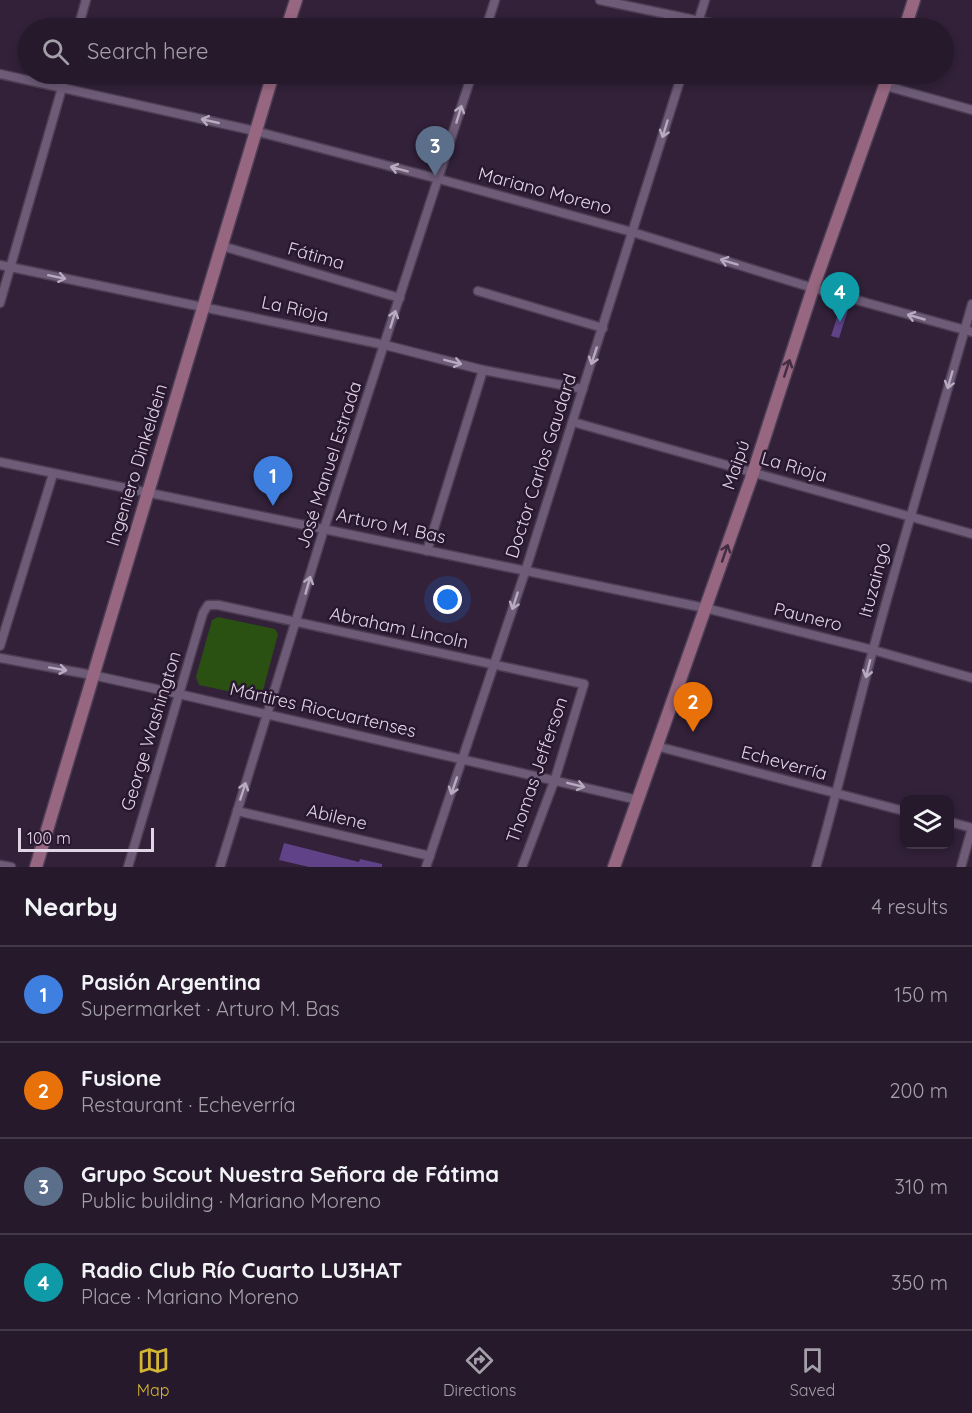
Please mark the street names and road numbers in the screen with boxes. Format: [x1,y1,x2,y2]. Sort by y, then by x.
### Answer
street label: Mariano Moreno [476,162,614,219]
street label: Fátima [285,236,347,275]
street label: La Rioja [259,290,331,327]
street label: Doctor Carlos Gaudard [500,371,581,561]
street label: José Manuel Estrada [291,378,366,551]
street label: Ingeniero Dinkeldein [101,381,172,549]
street label: Maipú [716,437,755,493]
street label: La Rioja [758,446,830,487]
street label: Arturo M. Bas [334,503,448,548]
street label: Ituzaingó [853,540,896,620]
street label: Paunero [772,597,845,636]
street label: Abraham Lincoln [328,602,471,653]
street label: George Washington [115,648,186,813]
street label: Mártires Riocuartenses [228,677,419,742]
street label: Thomas Jefferson [501,694,572,846]
street label: Echeverría [739,740,830,785]
street label: Abilene [305,798,369,835]

